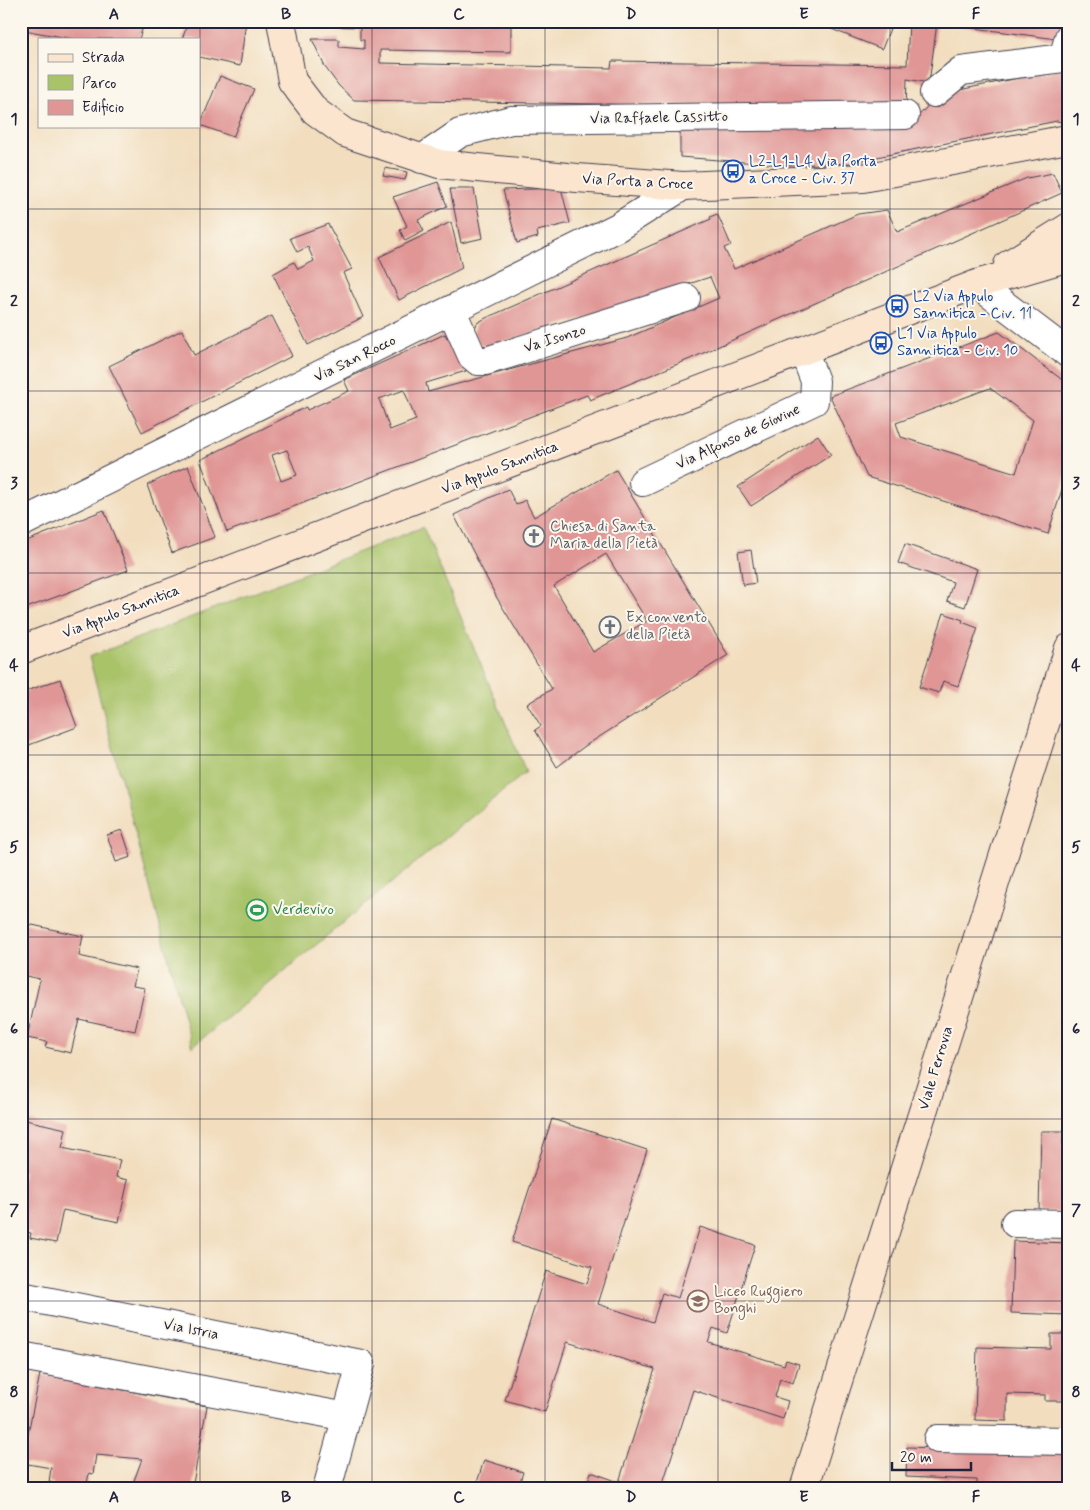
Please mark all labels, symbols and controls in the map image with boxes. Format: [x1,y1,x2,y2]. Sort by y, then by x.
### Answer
text: A [109,4,119,25]
text: B [281,4,291,25]
text: C [453,4,465,25]
text: D [625,4,637,25]
text: E [799,4,809,25]
text: F [972,4,981,25]
legend [38,38,200,128]
text: Strada [82,48,125,68]
text: Parco [82,74,116,94]
text: Edificio [82,98,124,118]
street label: Via Raffaele Cassitto [590,107,728,129]
text: 1 [10,109,18,130]
text: 1 [1072,109,1080,130]
place label: L2-L1-L4 Via Porta a Croce - Civ. 37 [749,152,877,189]
bus stop icon: L2-L1-L4 Via Porta a Croce - Civ. 37 [721,159,745,183]
street label: Via Porta a Croce [582,169,694,195]
place label: L2 Via Appulo Sannitica - Civ. 11 [913,287,1032,324]
text: 2 [10,291,18,312]
text: 2 [1072,291,1080,312]
bus stop icon: L2 Via Appulo Sannitica - Civ. 11 [885,294,909,318]
street label: Va Isonzo [521,320,589,358]
place label: L1 Via Appulo Sannitica - Civ. 10 [897,324,1018,361]
street label: Via San Rocco [311,331,399,387]
bus stop icon: L1 Via Appulo Sannitica - Civ. 10 [869,331,893,355]
street label: Via Alfonso de Giovine [672,399,805,476]
street label: Via Appulo Sannitica [439,436,562,500]
text: 3 [10,473,18,494]
text: 3 [1072,473,1080,494]
place label: Chiesa di Santa Maria della Pietà [550,517,658,554]
church icon: Chiesa di Santa Maria della Pietà [522,524,546,548]
street label: Via Appulo Sannitica [60,580,183,644]
place label: Ex convento della Pietà [626,608,707,645]
church icon: Ex convento della Pietà [598,615,622,639]
text: 4 [9,655,19,676]
text: 4 [1071,655,1081,676]
text: 5 [9,837,19,858]
text: 5 [1071,837,1081,858]
sports icon: Verdevivo [245,898,269,922]
place label: Verdevivo [273,900,334,920]
text: 6 [10,1019,18,1040]
text: 6 [1072,1019,1080,1040]
street label: Viale Ferrovia [914,1024,958,1112]
text: 7 [9,1200,19,1221]
text: 7 [1071,1200,1081,1221]
place label: Liceo Ruggiero Bonghi [714,1282,803,1320]
school or university icon: Liceo Ruggiero Bonghi [686,1289,710,1313]
street label: Via Istria [162,1315,220,1345]
text: 8 [9,1382,19,1403]
text: 8 [1071,1382,1081,1403]
scale bar [892,1440,971,1472]
text: 20 m [900,1448,932,1468]
text: A [109,1487,119,1508]
text: B [281,1487,291,1508]
text: C [453,1487,465,1508]
text: D [625,1487,637,1508]
text: E [799,1487,809,1508]
text: F [972,1487,981,1508]

